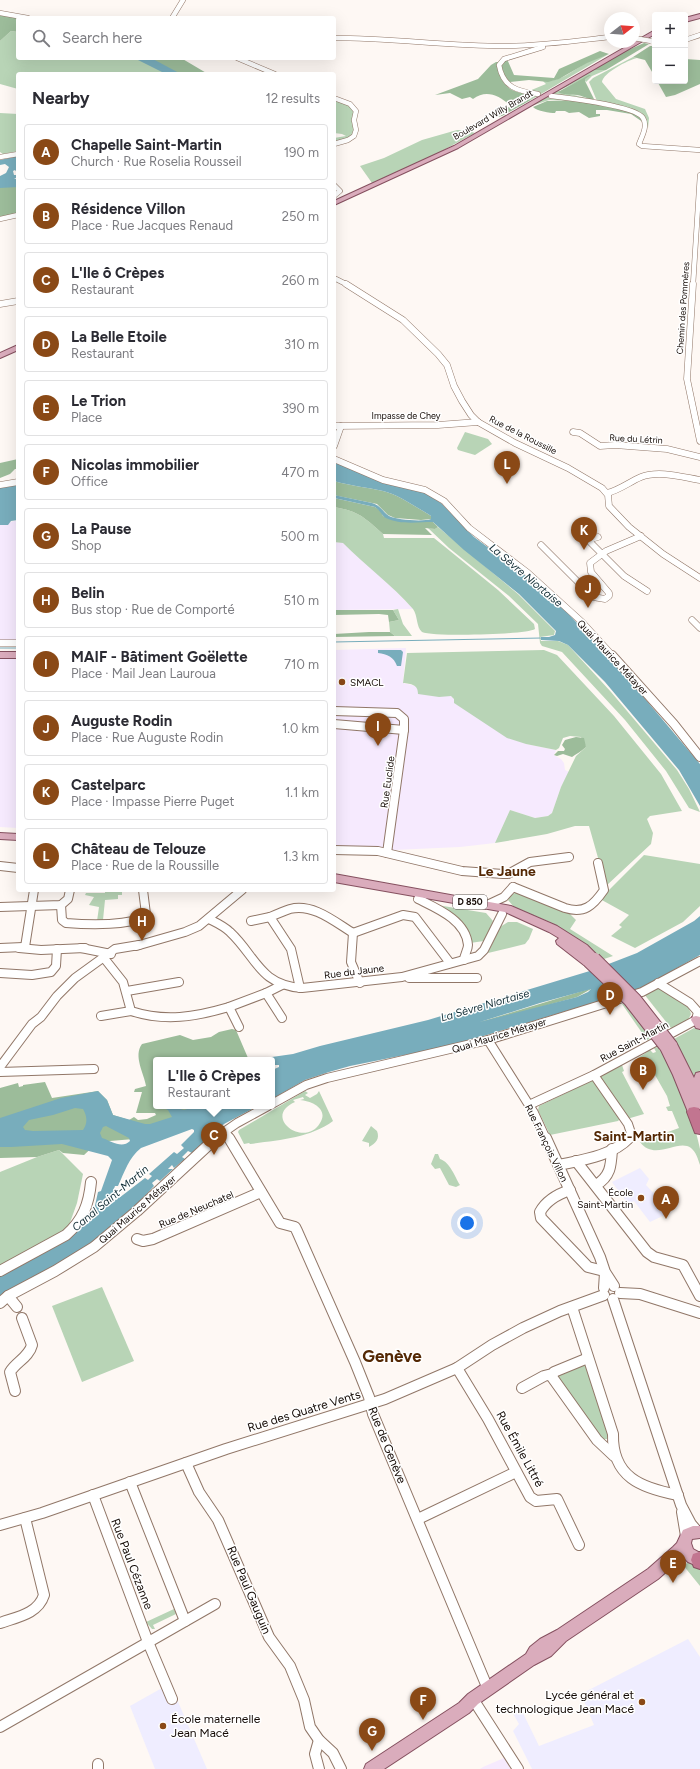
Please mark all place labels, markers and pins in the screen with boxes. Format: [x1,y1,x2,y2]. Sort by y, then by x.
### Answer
pin: L [494,451,520,484]
pin: K [571,517,597,550]
pin: J [575,575,601,608]
place label: SMACL [350,676,384,689]
marker: SMACL [337,677,347,687]
pin: I [365,713,391,746]
pin: H [129,908,155,941]
pin: D [597,982,623,1015]
pin: B [630,1057,656,1090]
pin: C [201,1122,227,1155]
place label: École Saint-Martin [577,1186,634,1211]
pin: A [653,1186,679,1219]
marker: École Saint-Martin [636,1193,646,1203]
pin: E [660,1550,686,1583]
pin: F [410,1687,436,1720]
place label: Lycée général et technologique Jean Macé [496,1688,634,1716]
marker: Lycée général et technologique Jean Macé [637,1697,647,1707]
place label: École maternelle Jean Macé [171,1712,261,1740]
pin: G [359,1718,385,1751]
marker: École maternelle Jean Macé [158,1721,168,1731]

